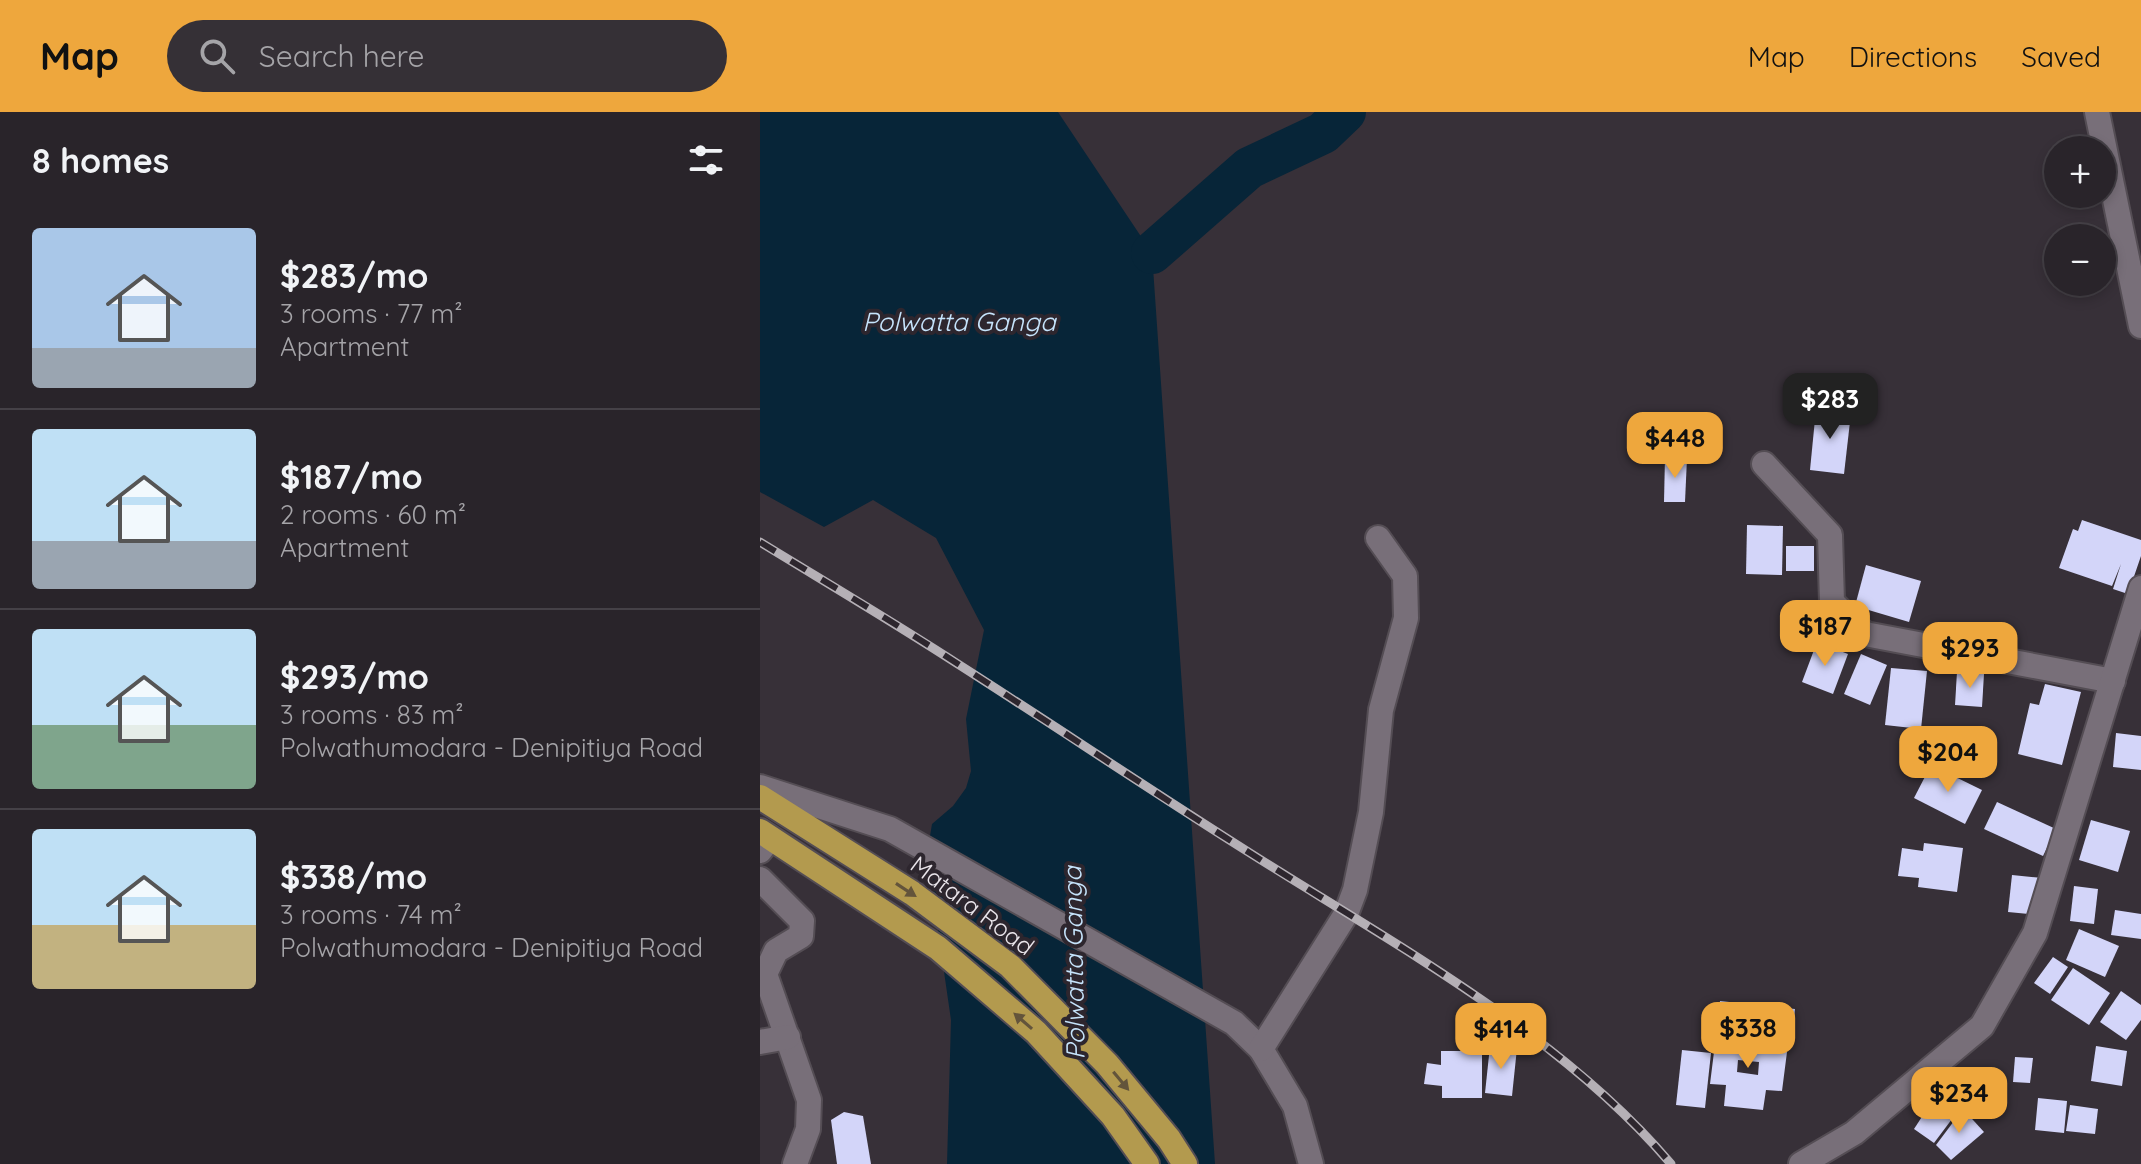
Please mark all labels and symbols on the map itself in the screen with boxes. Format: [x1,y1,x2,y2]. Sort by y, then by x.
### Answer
water label: Polwatta Ganga [862,305,1057,338]
pin: $283 [1783,373,1877,441]
pin: $448 [1628,412,1722,480]
pin: $187 [1778,600,1872,668]
pin: $293 [1923,622,2017,690]
pin: $204 [1901,726,1995,794]
street label: Matara Road [905,849,1040,961]
water label: Polwatta Ganga [1055,865,1092,1060]
one-way arrow [896,883,917,898]
pin: $338 [1701,1002,1795,1070]
pin: $414 [1454,1003,1548,1071]
one-way arrow [1013,1013,1033,1030]
pin: $234 [1912,1067,2006,1135]
one-way arrow [1112,1071,1129,1091]

